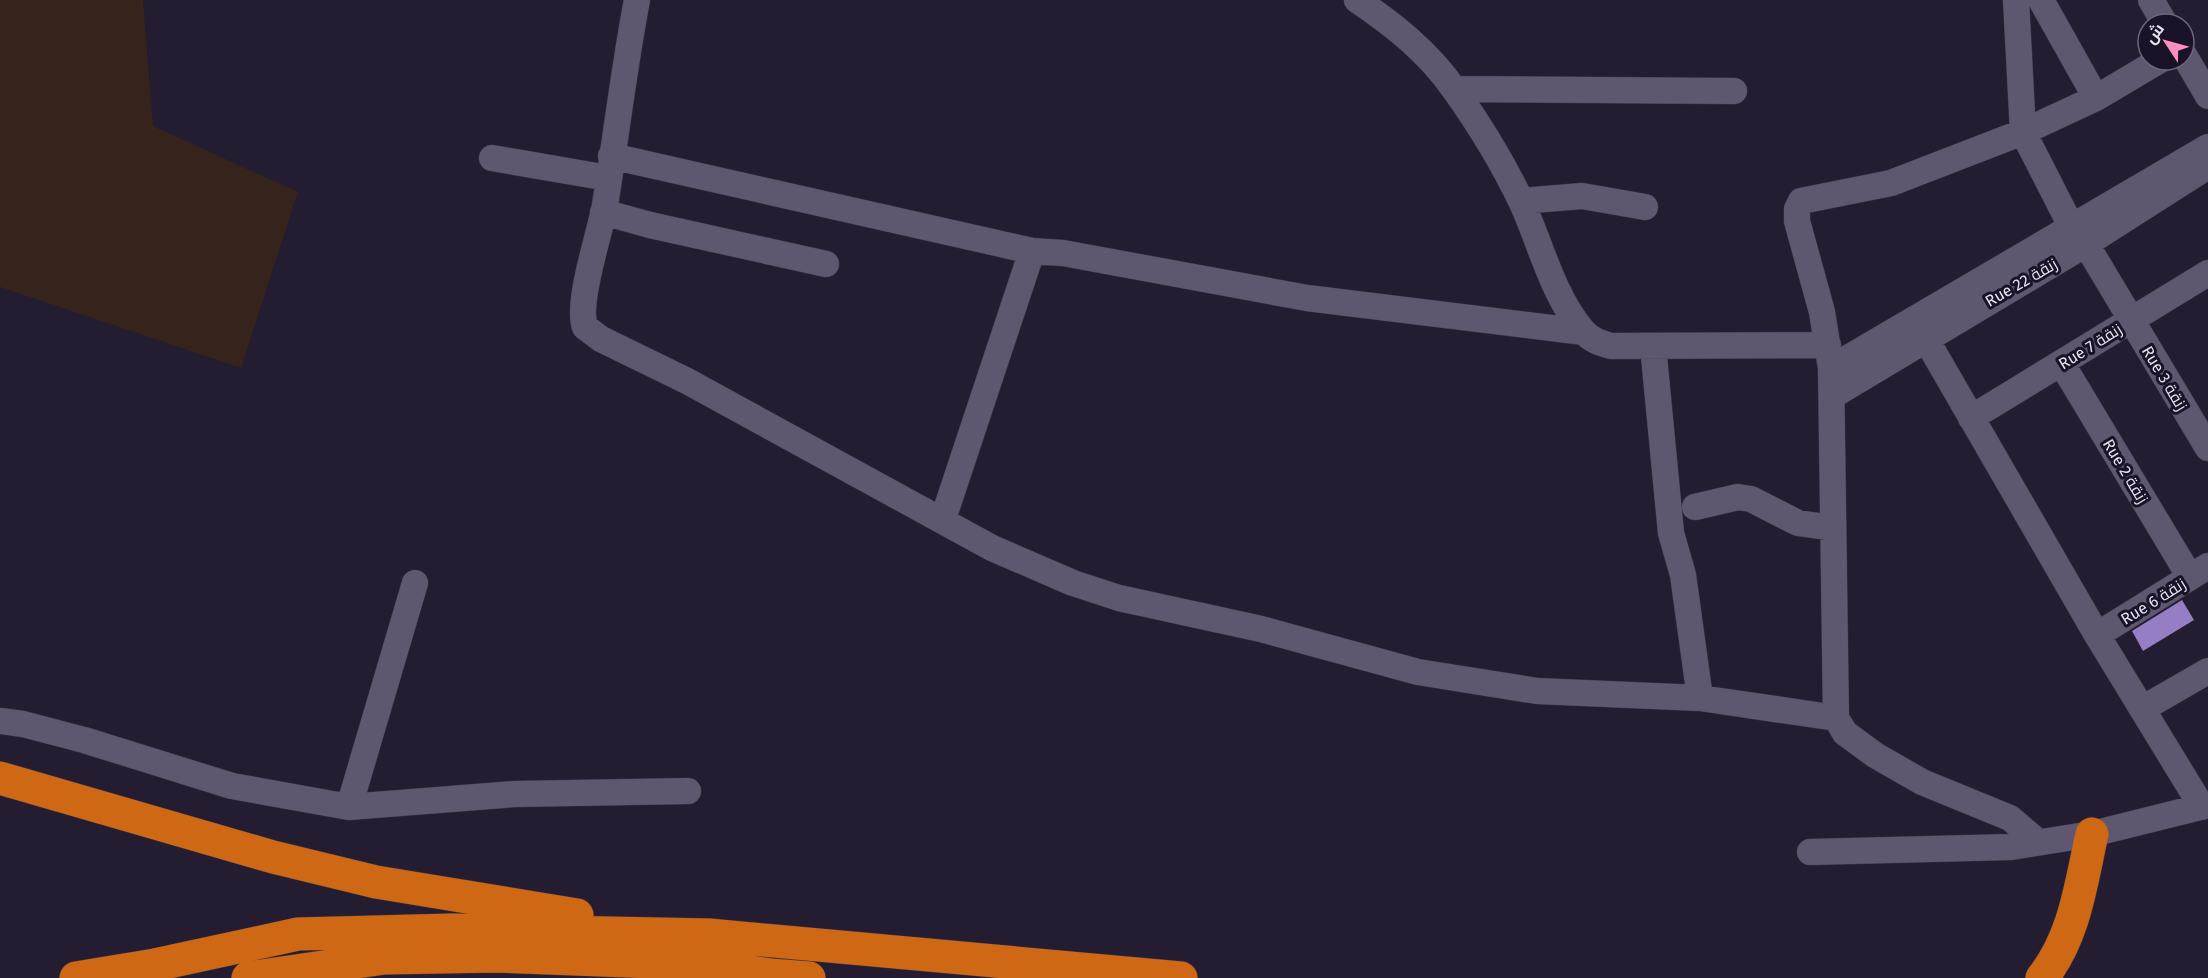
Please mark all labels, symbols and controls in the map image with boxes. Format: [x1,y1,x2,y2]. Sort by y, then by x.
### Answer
north arrow [2136,12,2196,72]
text: ش [2141,20,2168,47]
street label: Rue 22 زنقة [1982,254,2061,311]
street label: Rue 7 زنقة [2055,319,2126,373]
street label: Rue 3 زنقة [2138,342,2191,414]
street label: Rue 2 زنقة [2099,435,2152,507]
street label: Rue 6 زنقة [2117,574,2189,629]

